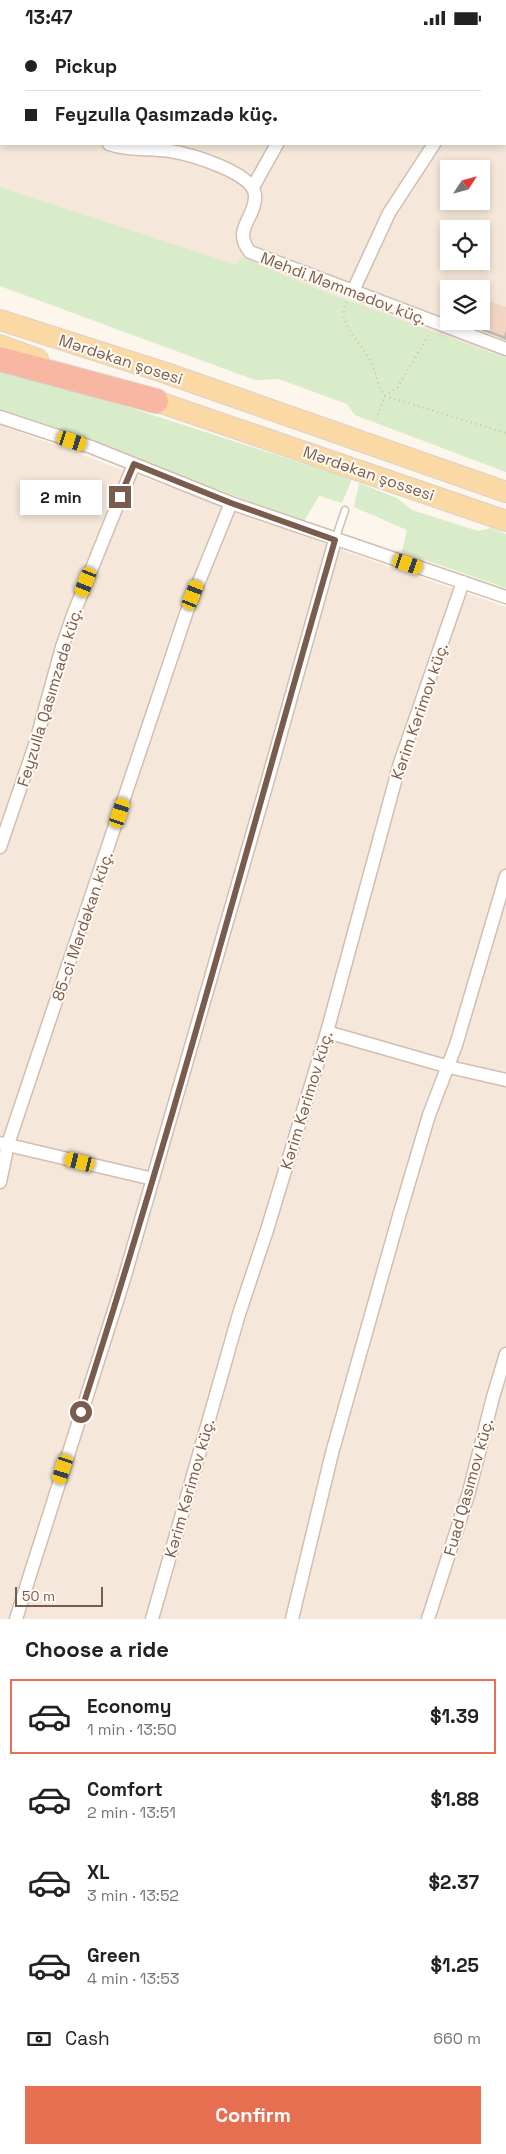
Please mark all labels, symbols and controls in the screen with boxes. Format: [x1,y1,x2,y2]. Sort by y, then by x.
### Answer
text: 13:47 [25,5,73,30]
text: Pickup [55,54,117,79]
text: Feyzulla Qasımzadə küç. [55,102,278,127]
north arrow [440,160,490,210]
map controls [440,160,490,330]
button: locate [440,220,490,270]
street label: Mehdi Məmmədov küç. [258,247,430,330]
button: layers [440,280,490,330]
street label: Mərdəkan şosesi [56,330,185,389]
car [55,429,88,453]
street label: Mərdəkan şossesi [300,441,437,506]
callout: 2 min [20,479,102,515]
route end [109,486,131,508]
text: 2 min [40,487,82,508]
car [391,552,424,576]
car [73,565,98,599]
car [180,578,205,612]
street label: Feyzulla Qasımzadə küç. [12,605,87,789]
street label: Kərim Kərimov küç. [386,640,453,782]
car [108,796,131,830]
street label: 85-ci Mərdəkan küç. [47,849,118,1004]
street label: Kərim Kərimov küç. [275,1028,338,1172]
car [63,1151,96,1173]
route start [70,1401,92,1423]
street label: Kərim Kərimov küç. [160,1416,219,1560]
street label: Fuad Qasımov küç. [439,1416,498,1558]
car [51,1452,74,1486]
scale bar [15,1584,102,1607]
text: 50 m [22,1587,55,1605]
text: Choose a ride [25,1635,169,1663]
icon: car [27,1694,72,1739]
text: Economy [87,1694,171,1719]
text: $1.39 [430,1704,479,1729]
text: 1 min · 13:50 [87,1719,177,1740]
icon: car [27,1777,72,1822]
text: Comfort [87,1777,163,1802]
text: $1.88 [430,1787,479,1812]
text: 2 min · 13:51 [87,1802,176,1823]
icon: car [27,1860,72,1905]
text: XL [87,1860,110,1885]
text: $2.37 [428,1870,479,1895]
text: 3 min · 13:52 [87,1885,179,1906]
icon: car [27,1943,72,1988]
text: Green [87,1943,140,1968]
text: $1.25 [431,1953,479,1978]
text: 4 min · 13:53 [87,1968,179,1989]
icon: cash [25,2025,53,2053]
text: Cash [65,2026,110,2051]
text: 660 m [433,2028,481,2049]
button: Confirm [25,2086,481,2144]

